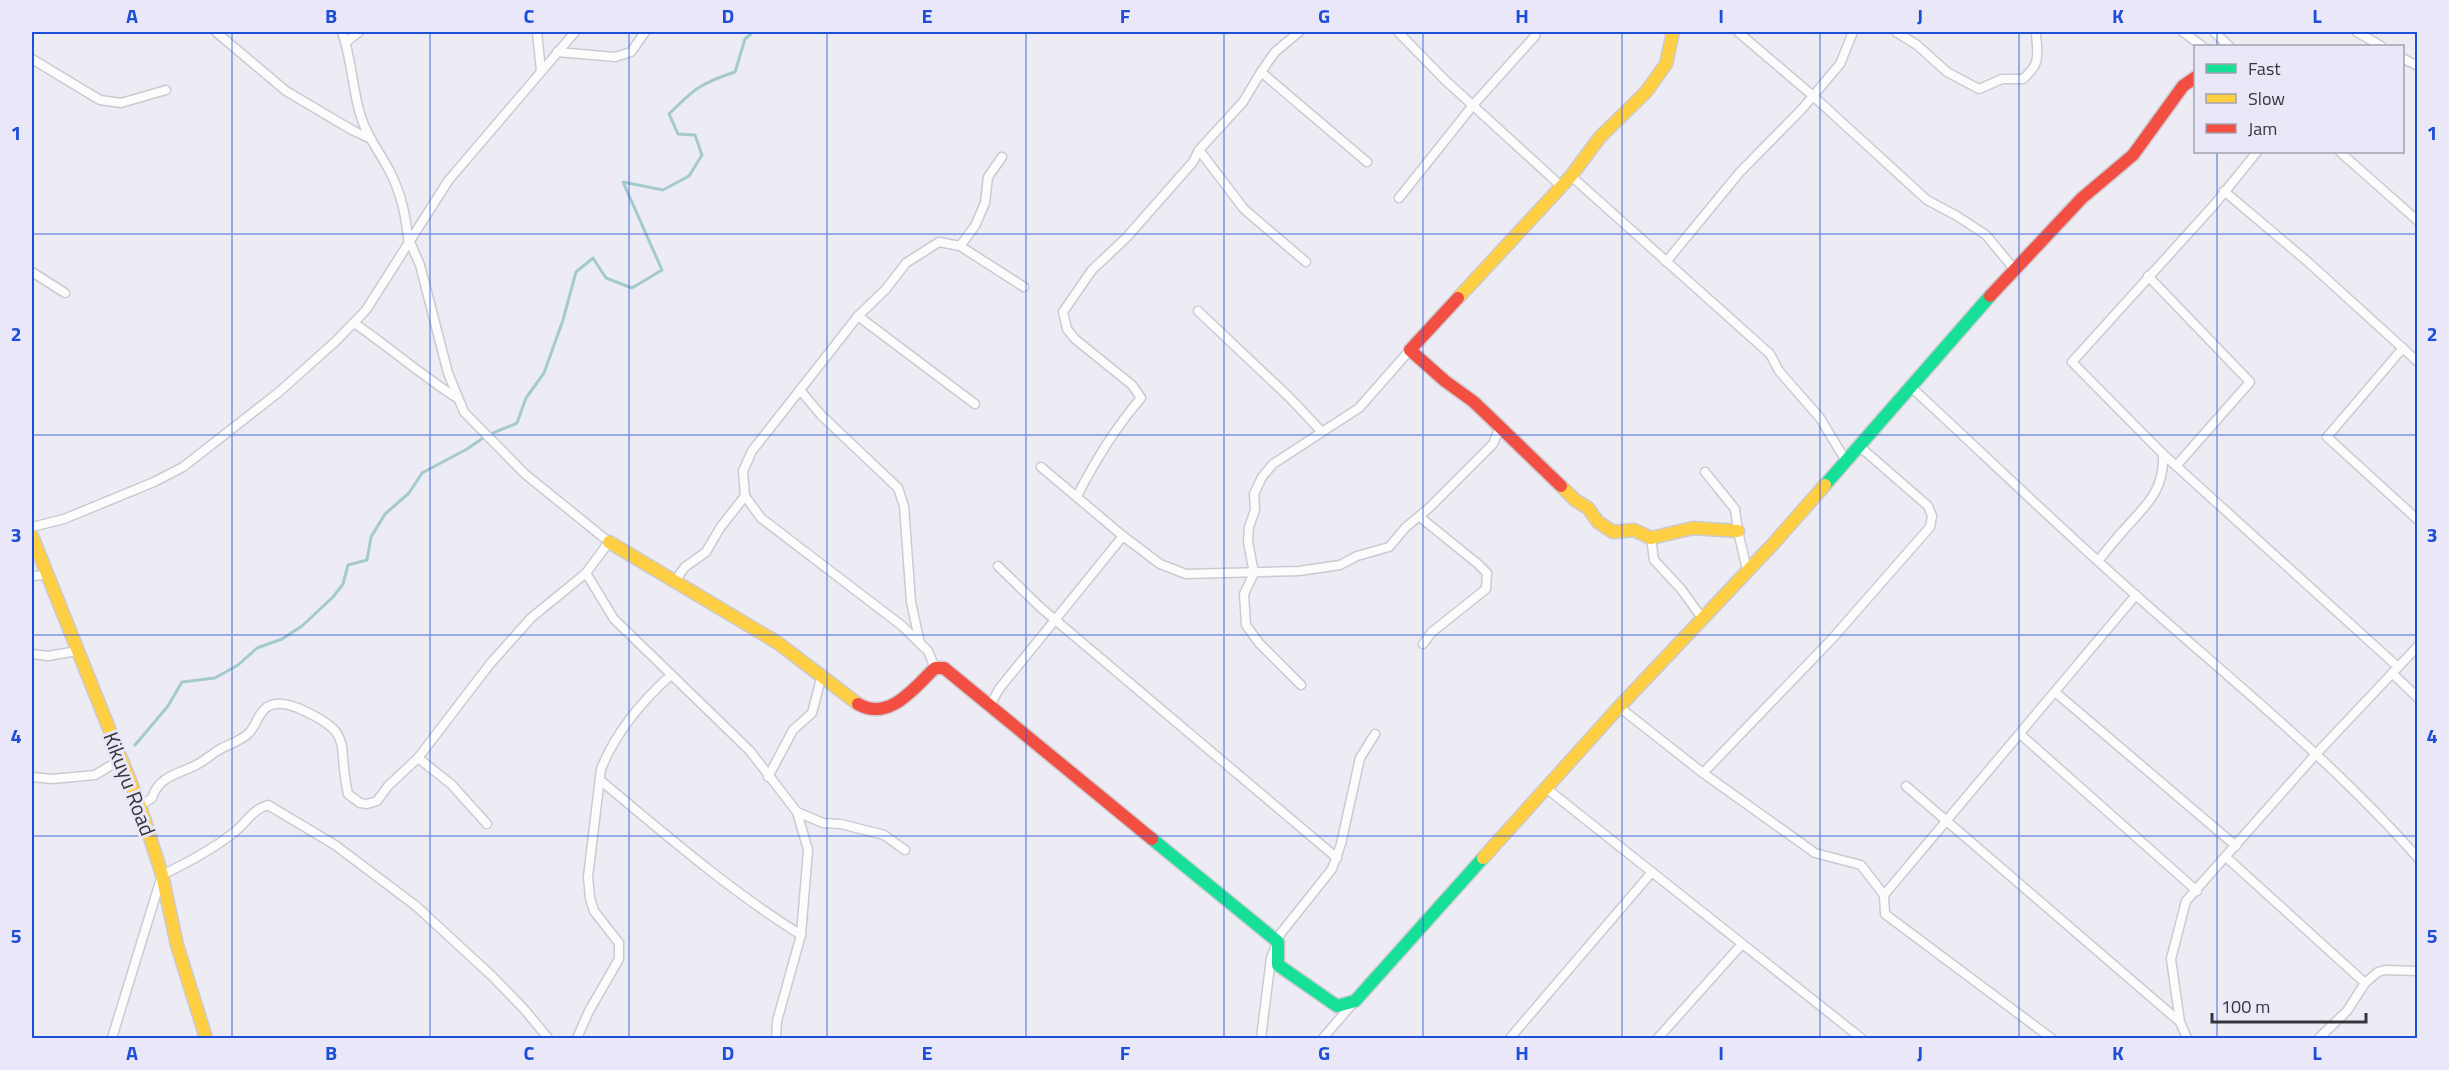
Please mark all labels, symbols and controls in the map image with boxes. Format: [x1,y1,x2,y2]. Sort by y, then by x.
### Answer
text: A [126,0,138,31]
text: B [325,0,337,31]
text: C [524,0,535,31]
text: D [722,0,734,31]
text: E [921,0,933,31]
text: F [1120,0,1131,31]
text: G [1318,0,1330,31]
text: H [1515,0,1529,31]
text: I [1718,0,1724,31]
text: J [1917,0,1923,31]
text: K [2112,0,2124,31]
text: L [2312,0,2322,31]
legend [2194,45,2404,153]
text: Fast [2248,55,2281,82]
text: Slow [2248,85,2285,112]
text: Jam [2248,115,2277,142]
text: 1 [10,117,22,148]
text: 1 [2426,117,2438,148]
text: 2 [10,318,22,349]
text: 2 [2426,318,2438,349]
text: 3 [10,519,22,550]
text: 3 [2426,519,2438,550]
text: 4 [10,720,22,751]
text: 4 [2426,720,2438,751]
street label: Kikuyu Road [95,727,164,840]
text: 5 [10,920,22,951]
text: 5 [2426,920,2438,951]
scale bar [2212,986,2366,1024]
text: 100 m [2221,993,2270,1020]
text: A [126,1037,138,1068]
text: B [325,1037,337,1068]
text: C [524,1037,535,1068]
text: D [722,1037,734,1068]
text: E [921,1037,933,1068]
text: F [1120,1037,1131,1068]
text: G [1318,1037,1330,1068]
text: H [1515,1037,1529,1068]
text: I [1718,1037,1724,1068]
text: J [1917,1037,1923,1068]
text: K [2112,1037,2124,1068]
text: L [2312,1037,2322,1068]

